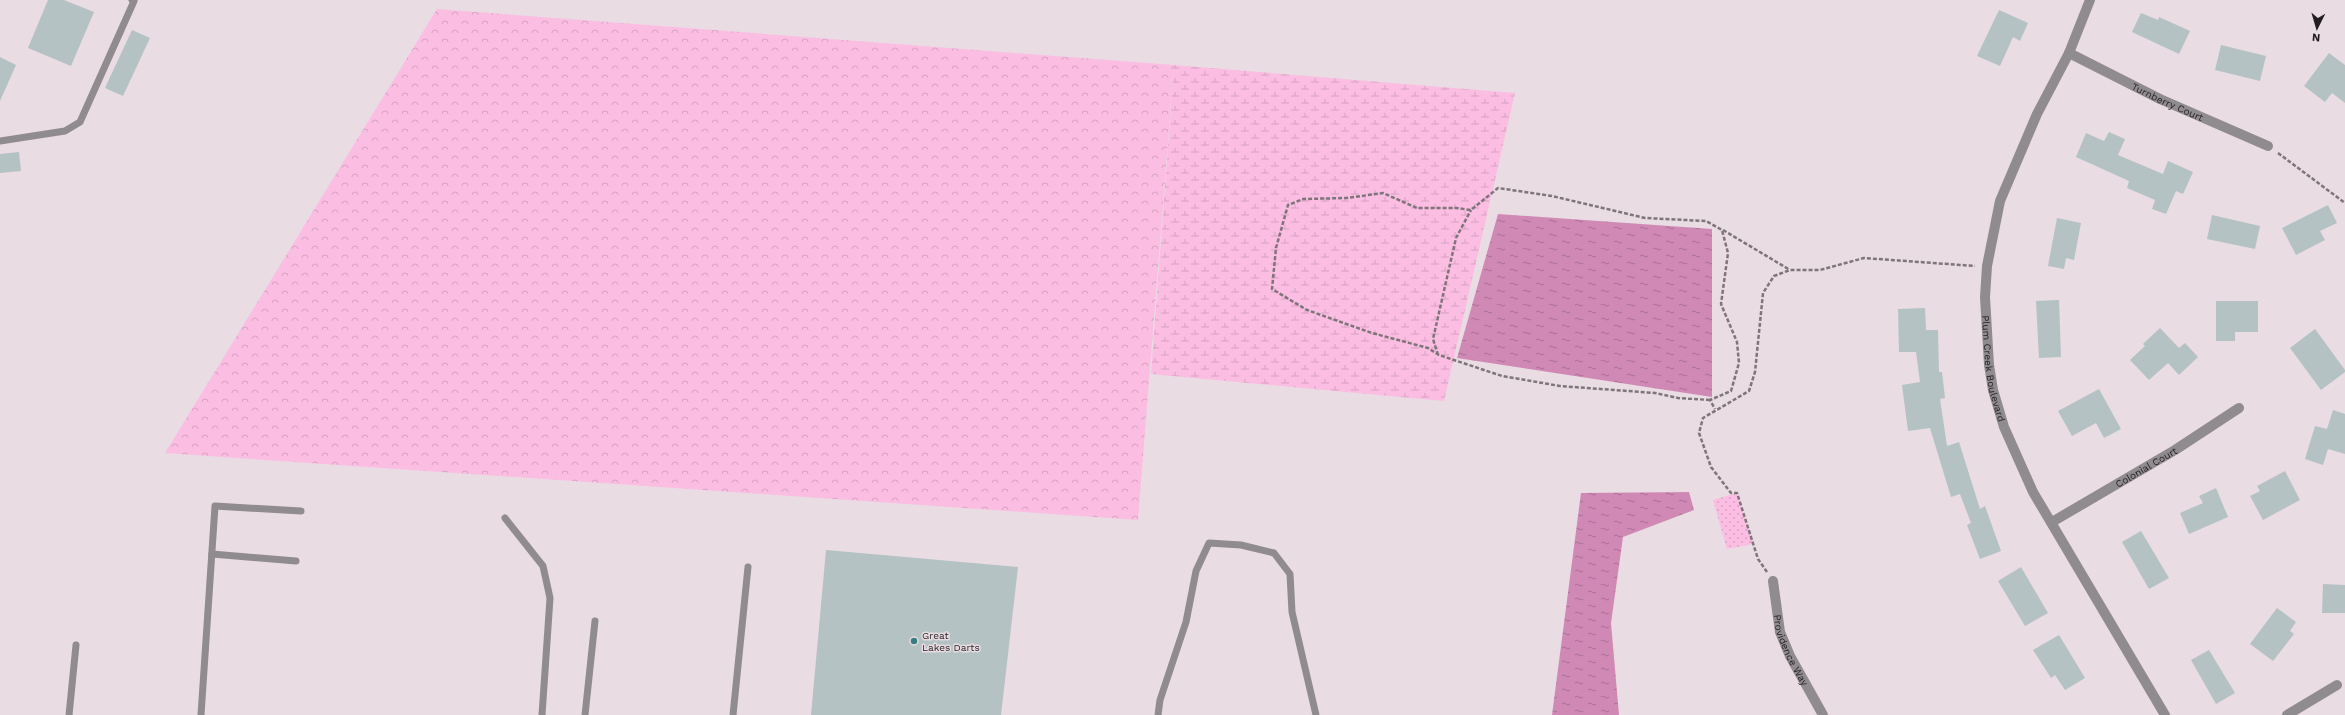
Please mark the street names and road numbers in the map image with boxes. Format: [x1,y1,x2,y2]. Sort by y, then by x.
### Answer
street label: Turnberry Court [2130,81,2206,123]
street label: Plum Creek Boulevard [1980,315,2007,423]
street label: Colonial Court [2113,445,2180,490]
street label: Providence Way [1772,614,1811,688]

